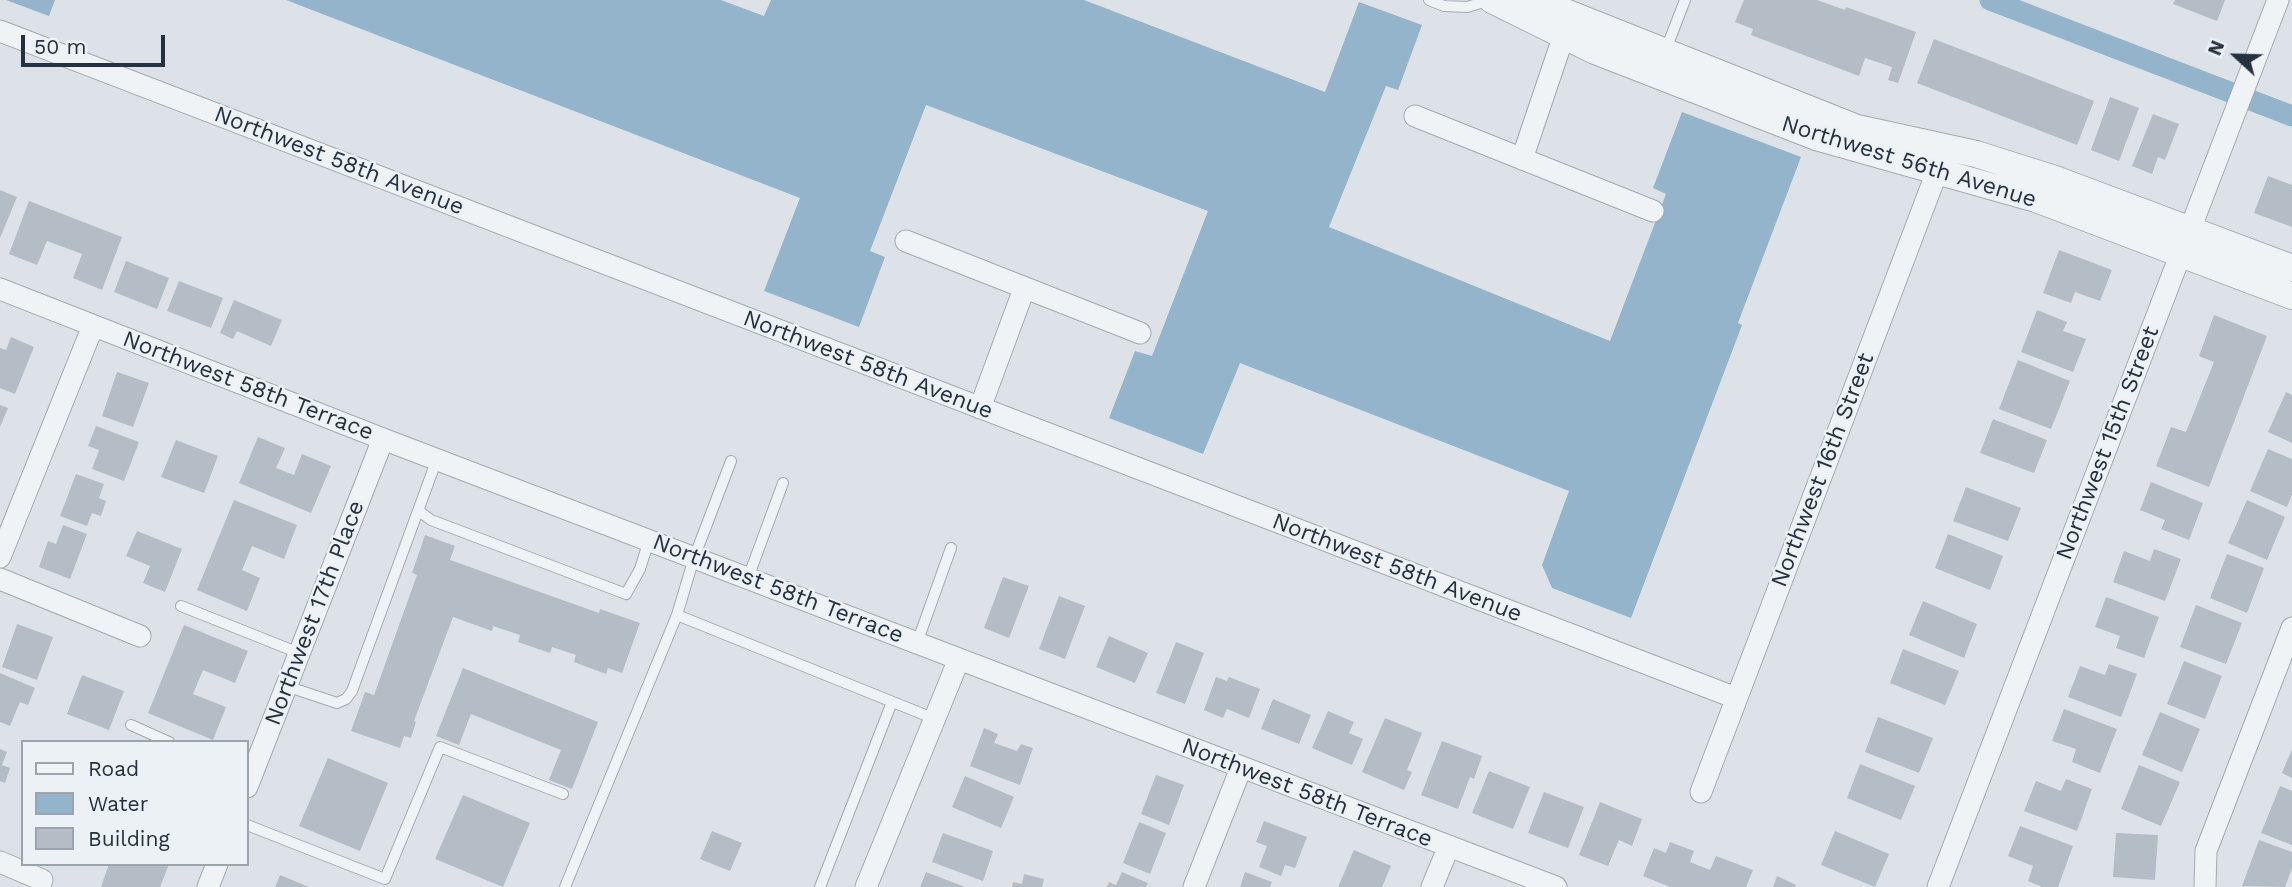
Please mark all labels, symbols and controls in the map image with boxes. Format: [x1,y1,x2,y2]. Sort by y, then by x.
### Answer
scale bar [24,21,168,65]
north arrow [2201,21,2271,91]
text: 50 m [34,34,86,59]
text: N [2203,37,2229,59]
street label: Northwest 58th Avenue [210,101,468,221]
street label: Northwest 56th Avenue [1778,110,2040,214]
street label: Northwest 58th Avenue [739,305,997,425]
street label: Northwest 15th Street [2051,322,2165,564]
street label: Northwest 58th Terrace [119,325,377,447]
street label: Northwest 16th Street [1766,349,1880,591]
street label: Northwest 17th Place [259,497,371,729]
street label: Northwest 58th Avenue [1268,508,1526,628]
street label: Northwest 58th Terrace [649,528,907,650]
street label: Northwest 58th Terrace [1178,732,1436,854]
legend [21,740,248,866]
text: Road [88,756,139,781]
text: Water [88,791,148,816]
text: Building [88,826,170,851]

